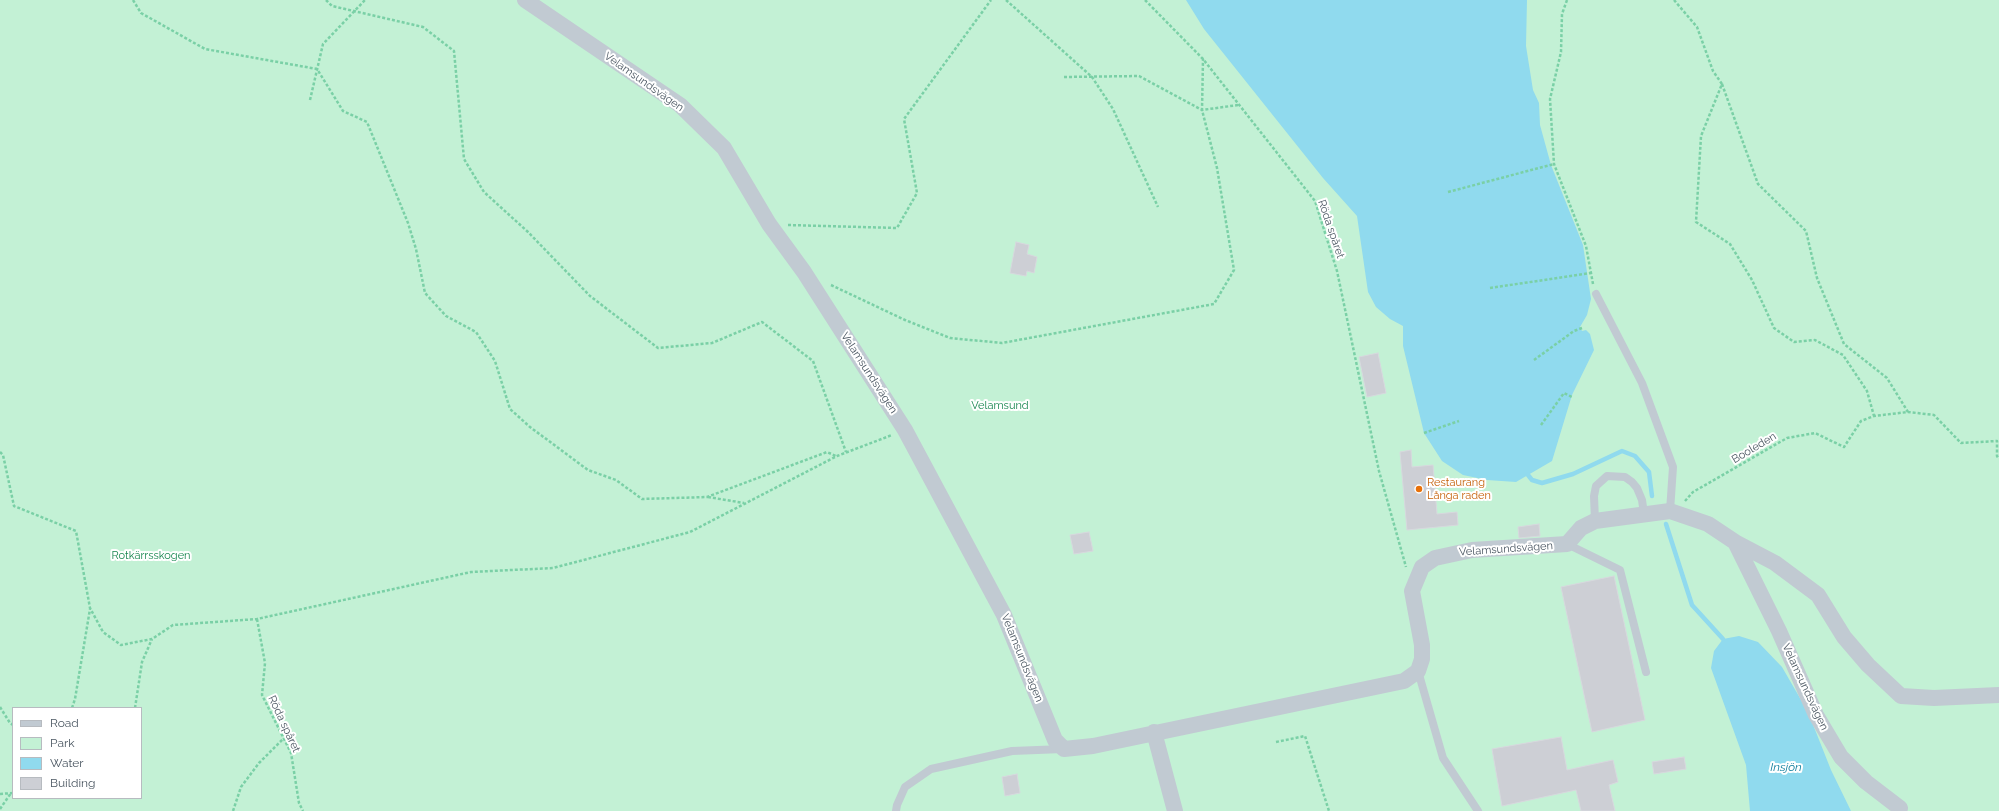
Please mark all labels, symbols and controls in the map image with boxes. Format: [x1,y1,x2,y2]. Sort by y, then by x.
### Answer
street label: Velamsundsvägen [602,50,686,114]
street label: Röda spåret [1315,198,1347,260]
street label: Velamsundsvägen [838,330,900,416]
park label: Velamsund [971,399,1029,413]
street label: Booleden [1729,430,1779,466]
place label: Restaurang Långa raden [1427,476,1491,502]
marker: Restaurang Långa raden [1414,484,1424,494]
street label: Velamsundsvägen [1459,539,1553,559]
park label: Rotkärrsskogen [111,549,191,563]
street label: Velamsundsvägen [998,612,1046,704]
street label: Velamsundsvägen [1779,642,1831,732]
street label: Röda spåret [265,694,303,754]
legend [12,707,142,799]
text: Road [50,716,79,730]
text: Park [50,736,75,750]
text: Water [50,756,84,770]
water label: Insjön [1770,760,1802,774]
text: Building [50,776,96,790]

